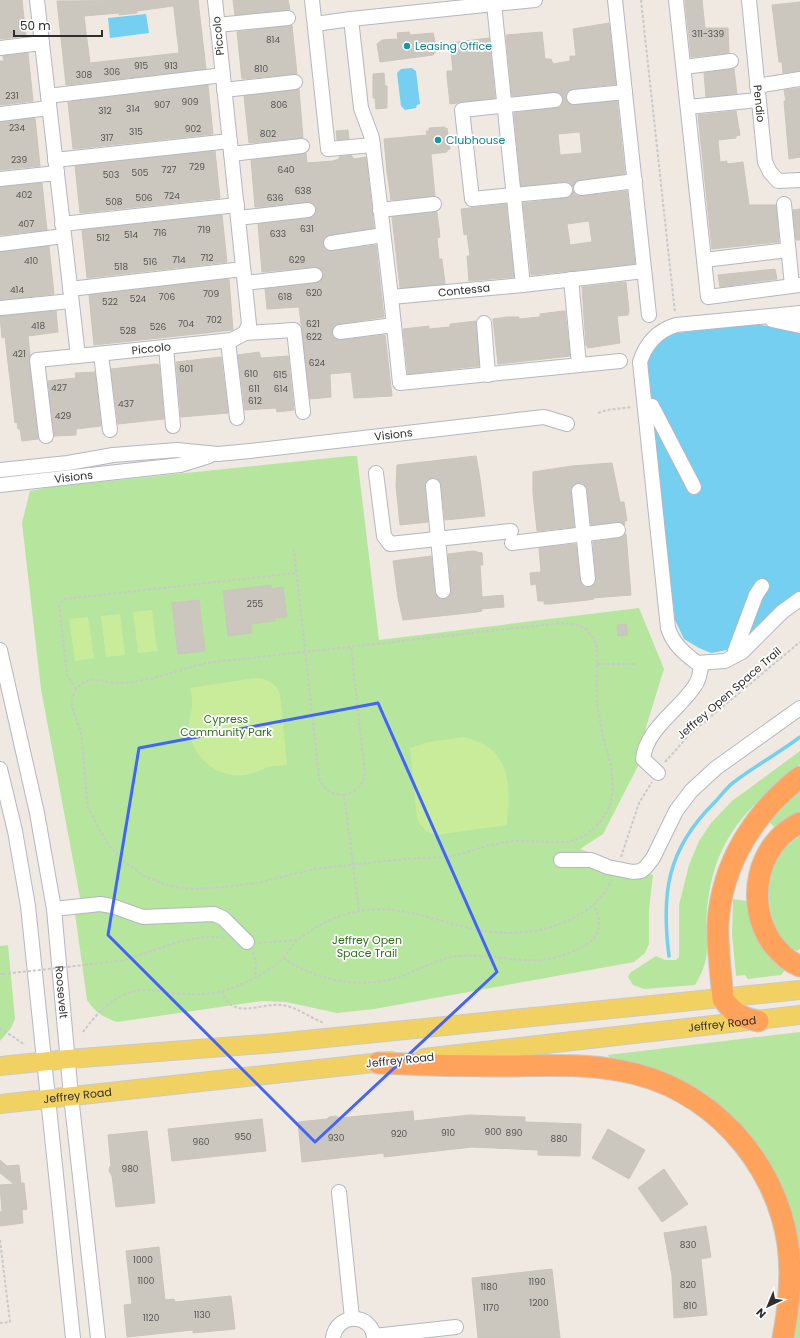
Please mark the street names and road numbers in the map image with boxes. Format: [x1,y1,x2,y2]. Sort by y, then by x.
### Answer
street label: Piccolo [208,16,228,56]
street label: Pendio [749,84,769,123]
street label: Contessa [437,279,491,301]
street label: Piccolo [131,338,172,358]
street label: Visions [373,424,414,445]
street label: Visions [54,467,94,487]
street label: Jeffrey Open Space Trail [673,643,785,743]
street label: Roosevelt [51,965,72,1019]
street label: Jeffrey Road [687,1012,757,1036]
street label: Jeffrey Road [365,1048,435,1072]
street label: Jeffrey Road [43,1084,113,1107]

